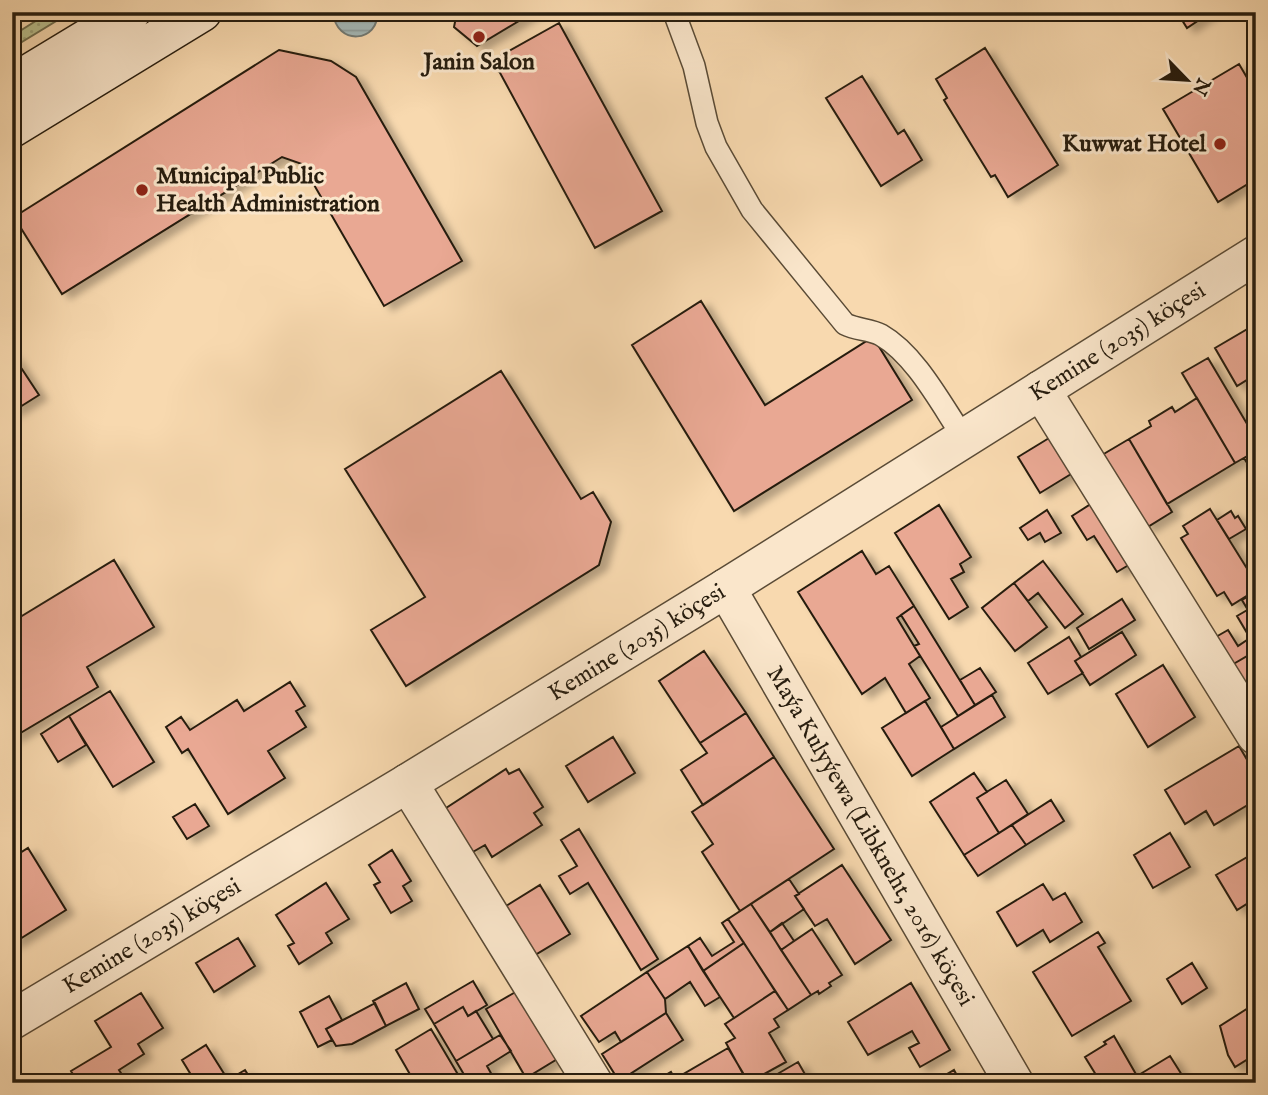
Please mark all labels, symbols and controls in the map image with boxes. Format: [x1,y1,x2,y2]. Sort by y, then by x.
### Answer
marker: Janin Salon [471,29,487,45]
north arrow [1152,46,1222,116]
place label: Janin Salon [420,47,535,78]
text: N [1186,73,1215,99]
place label: Kuwwat Hotel [1062,129,1206,160]
marker: Kuwwat Hotel [1212,136,1228,152]
place label: Municipal Public Health Administration [156,161,380,220]
marker: Municipal Public Health Administration [134,182,150,198]
street label: Kemine (2035) köçesi [1024,275,1212,409]
street label: Kemine (2035) köçesi [542,577,731,709]
street label: Maýa Kulyýewa (Libkneht, 2016) köçesi [759,660,981,1012]
street label: Kemine (2035) köçesi [57,871,247,1002]

